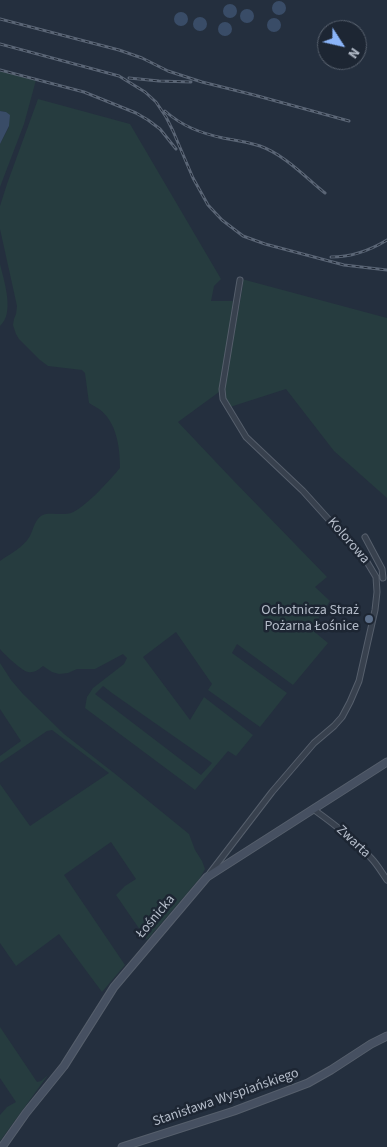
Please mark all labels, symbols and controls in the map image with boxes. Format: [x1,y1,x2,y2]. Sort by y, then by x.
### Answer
north arrow [317,20,367,70]
text: N [343,43,364,63]
street label: Kolorowa [323,514,373,568]
place label: Ochotnicza Straż Pożarna Łośnice [261,603,359,636]
marker: Ochotnicza Straż Pożarna Łośnice [363,613,375,625]
street label: Zwarta [332,822,374,862]
street label: Łośnicka [133,892,179,942]
street label: Stanisława Wyspiańskiego [151,1065,301,1131]

